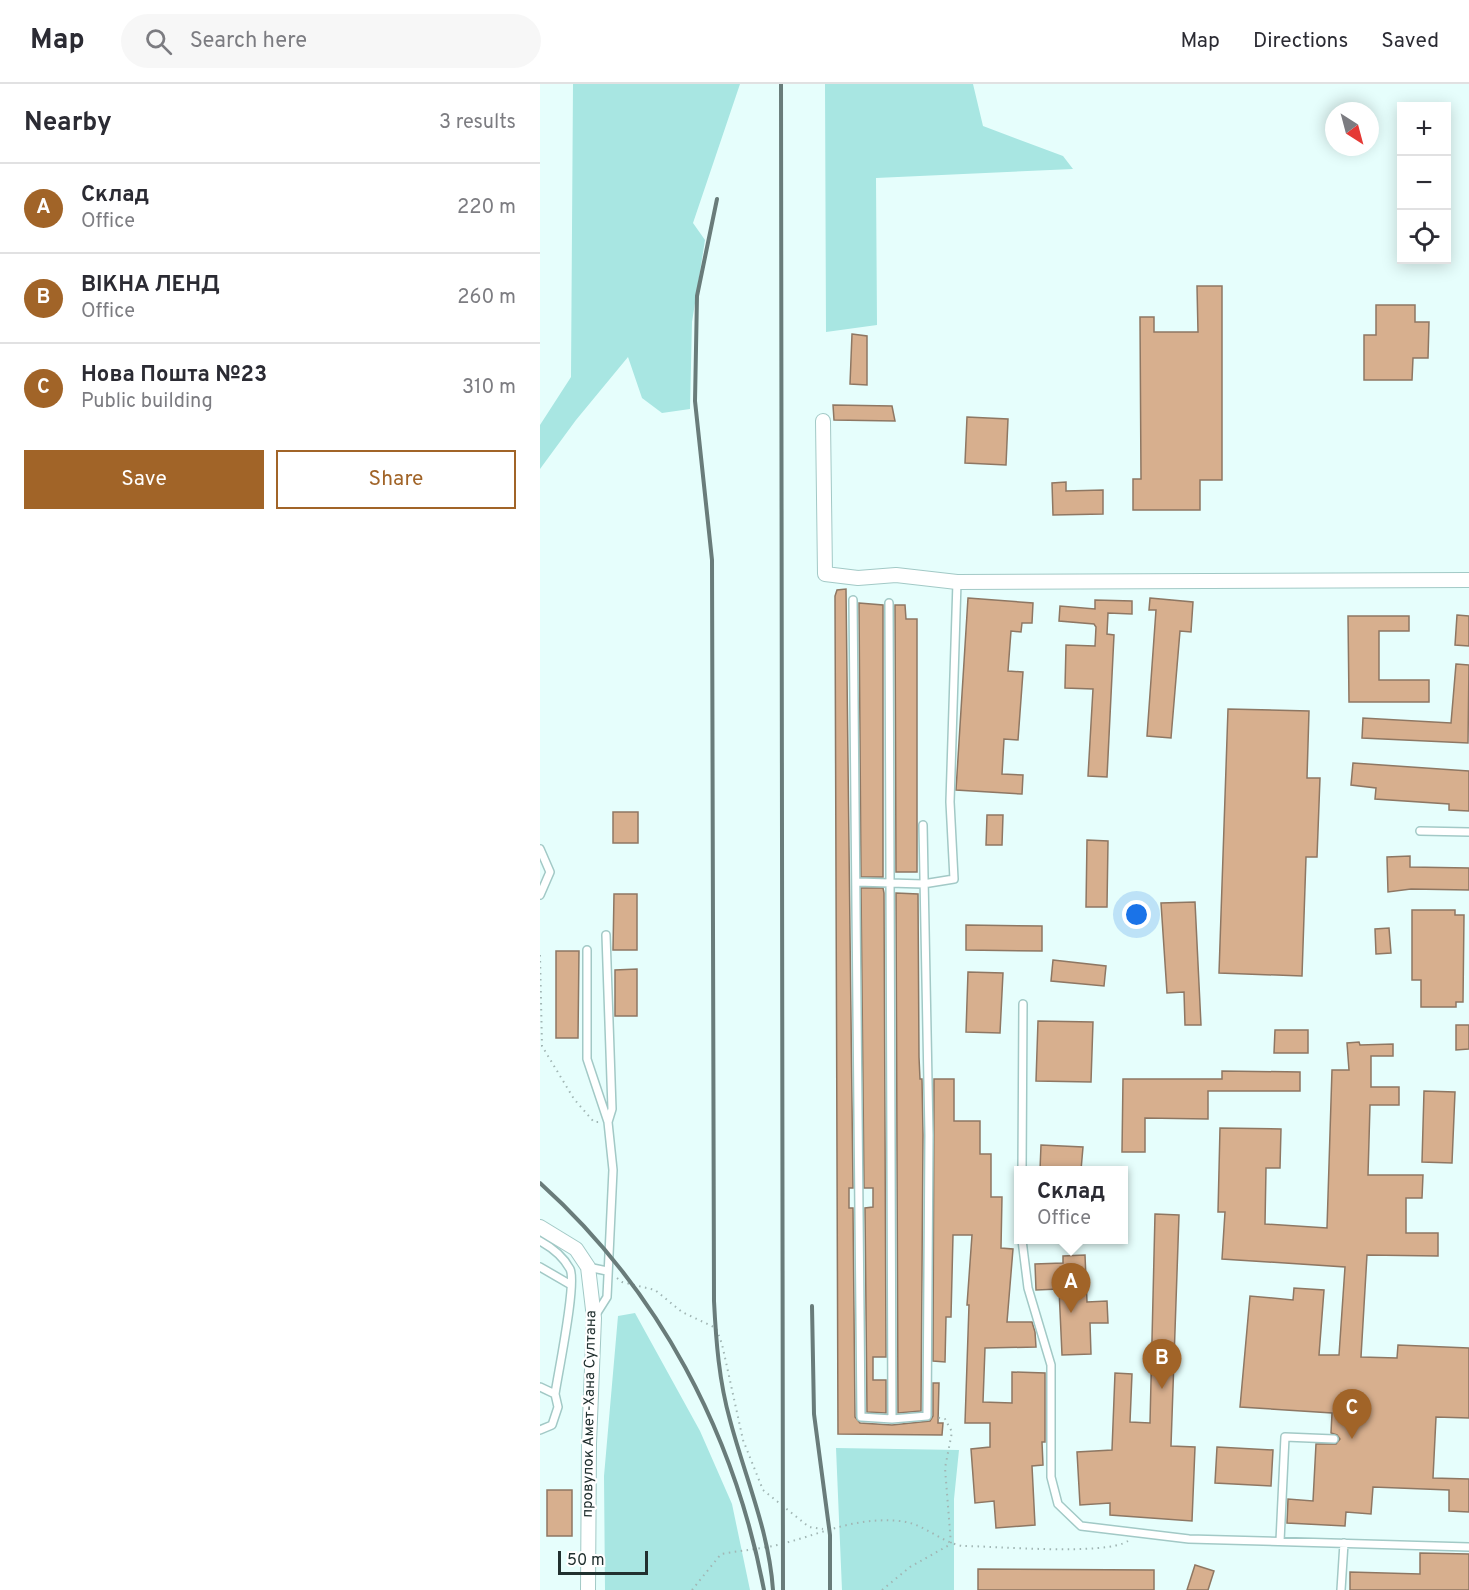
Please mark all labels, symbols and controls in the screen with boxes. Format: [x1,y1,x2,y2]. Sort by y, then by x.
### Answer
search box [121,14,541,68]
text: Map [30,23,85,59]
icon: search [142,25,175,58]
text: Search here [190,28,307,55]
text: Map [1180,28,1220,55]
text: Directions [1253,28,1348,55]
text: Saved [1381,28,1439,55]
north arrow [1325,102,1379,156]
map controls [1397,102,1451,264]
button: + [1397,102,1451,156]
text: Nearby [24,107,112,140]
text: 3 results [439,110,516,136]
button: − [1397,156,1451,210]
text: Склад [81,182,149,209]
text: A [36,195,51,221]
text: 220 m [457,195,516,221]
text: Office [81,209,135,235]
button: locate [1397,210,1451,264]
text: ВІКНА ЛЕНД [81,272,220,299]
text: B [37,285,50,311]
text: 260 m [457,285,516,311]
text: Office [81,299,135,325]
text: Нова Пошта №23 [81,362,267,389]
text: C [37,375,50,401]
text: 310 m [462,375,516,401]
text: Public building [81,389,213,415]
button: Save [24,450,264,509]
button: Share [276,450,516,509]
your location [1122,900,1151,929]
popup [1014,1166,1128,1244]
text: Склад [1037,1179,1105,1206]
text: Office [1037,1206,1091,1232]
pin: A [1052,1264,1090,1313]
street label: провулок Амет-Хана Султана [579,1310,601,1518]
pin: B [1142,1340,1182,1389]
pin: C [1332,1390,1372,1439]
scale bar [558,1548,648,1576]
text: 50 m [567,1551,605,1571]

